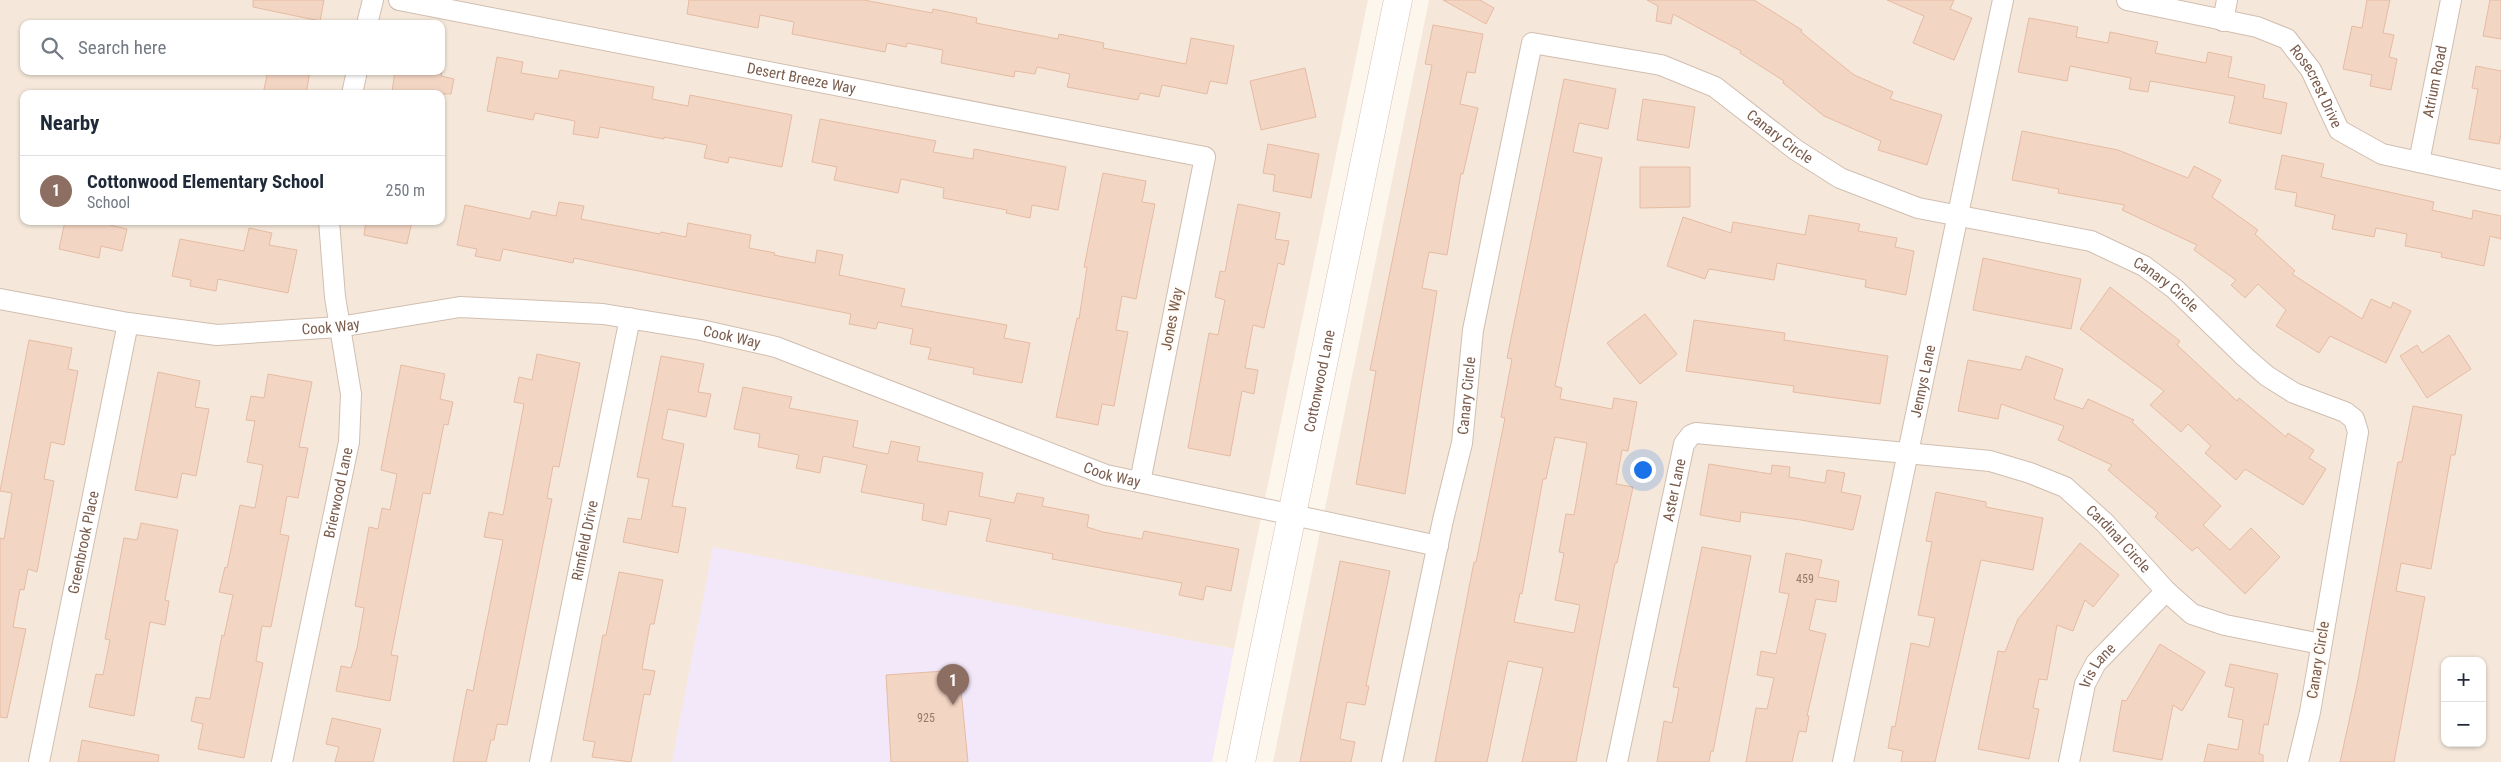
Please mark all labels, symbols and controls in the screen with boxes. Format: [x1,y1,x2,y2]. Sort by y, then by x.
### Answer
search box [20,20,445,75]
icon: search [38,34,66,62]
text: Search here [78,36,166,59]
street label: Rosecrest Drive [2286,41,2346,131]
street label: Atrium Road [2419,44,2451,119]
street label: Desert Breeze Way [745,59,857,98]
street label: Canary Circle [1743,106,1816,167]
text: Nearby [40,111,99,135]
text: Cottonwood Elementary School [87,170,324,193]
text: 1 [52,181,60,200]
text: 250 m [386,181,425,200]
text: School [87,193,130,212]
street label: Canary Circle [2131,253,2202,316]
street label: Jones Way [1157,286,1187,352]
street label: Cook Way [301,315,361,338]
street label: Cook Way [701,322,762,352]
street label: Cottonwood Lane [1300,328,1339,434]
street label: Jennys Lane [1907,343,1939,419]
street label: Canary Circle [1454,356,1479,436]
street label: Brierwood Lane [320,446,357,540]
your location [1630,457,1656,483]
street label: Aster Lane [1659,457,1690,523]
street label: Cook Way [1081,458,1142,491]
street label: Greenbrook Place [64,489,103,596]
street label: Rimfield Drive [568,499,602,582]
street label: Cardinal Circle [2082,501,2154,576]
house number: 459 [1796,572,1814,586]
street label: Canary Circle [2303,620,2333,700]
street label: Iris Lane [2076,640,2119,689]
map controls [2441,657,2486,747]
button: + [2441,657,2486,702]
pin: 1 [937,664,969,705]
button: − [2441,702,2486,747]
house number: 925 [917,711,935,725]

